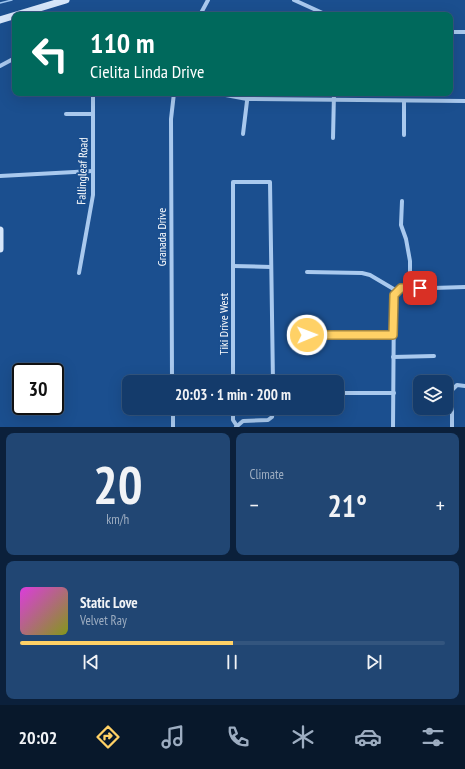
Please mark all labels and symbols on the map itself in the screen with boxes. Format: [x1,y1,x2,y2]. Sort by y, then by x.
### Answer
street label: Fallingleaf Road [73,137,91,205]
street label: Granada Drive [154,208,169,266]
pin [403,271,437,305]
street label: Tiki Drive West [216,292,231,355]
position arrow [286,314,328,356]
speed limit sign: 30 [12,363,64,415]

